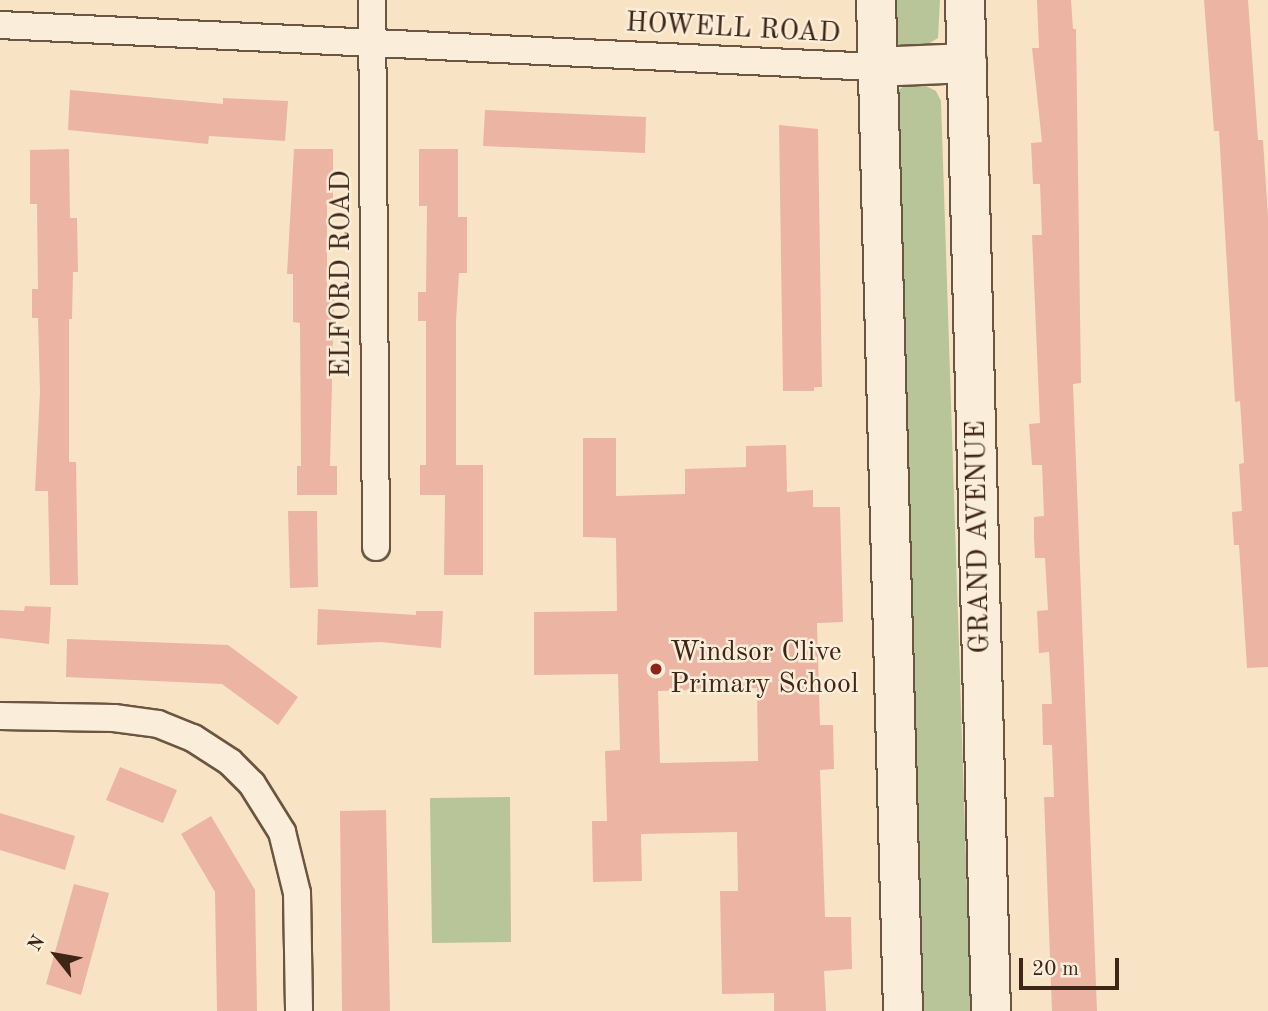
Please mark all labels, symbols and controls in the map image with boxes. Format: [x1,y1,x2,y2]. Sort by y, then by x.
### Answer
street label: HOWELL ROAD [625,7,841,51]
street label: ELFORD ROAD [325,170,359,378]
street label: GRAND AVENUE [960,420,998,654]
place label: Windsor Clive Primary School [670,636,858,702]
marker: Windsor Clive Primary School [648,661,664,677]
north arrow [21,920,91,990]
text: N [26,933,49,955]
scale bar [1023,944,1123,988]
text: 20 m [1032,959,1079,980]

